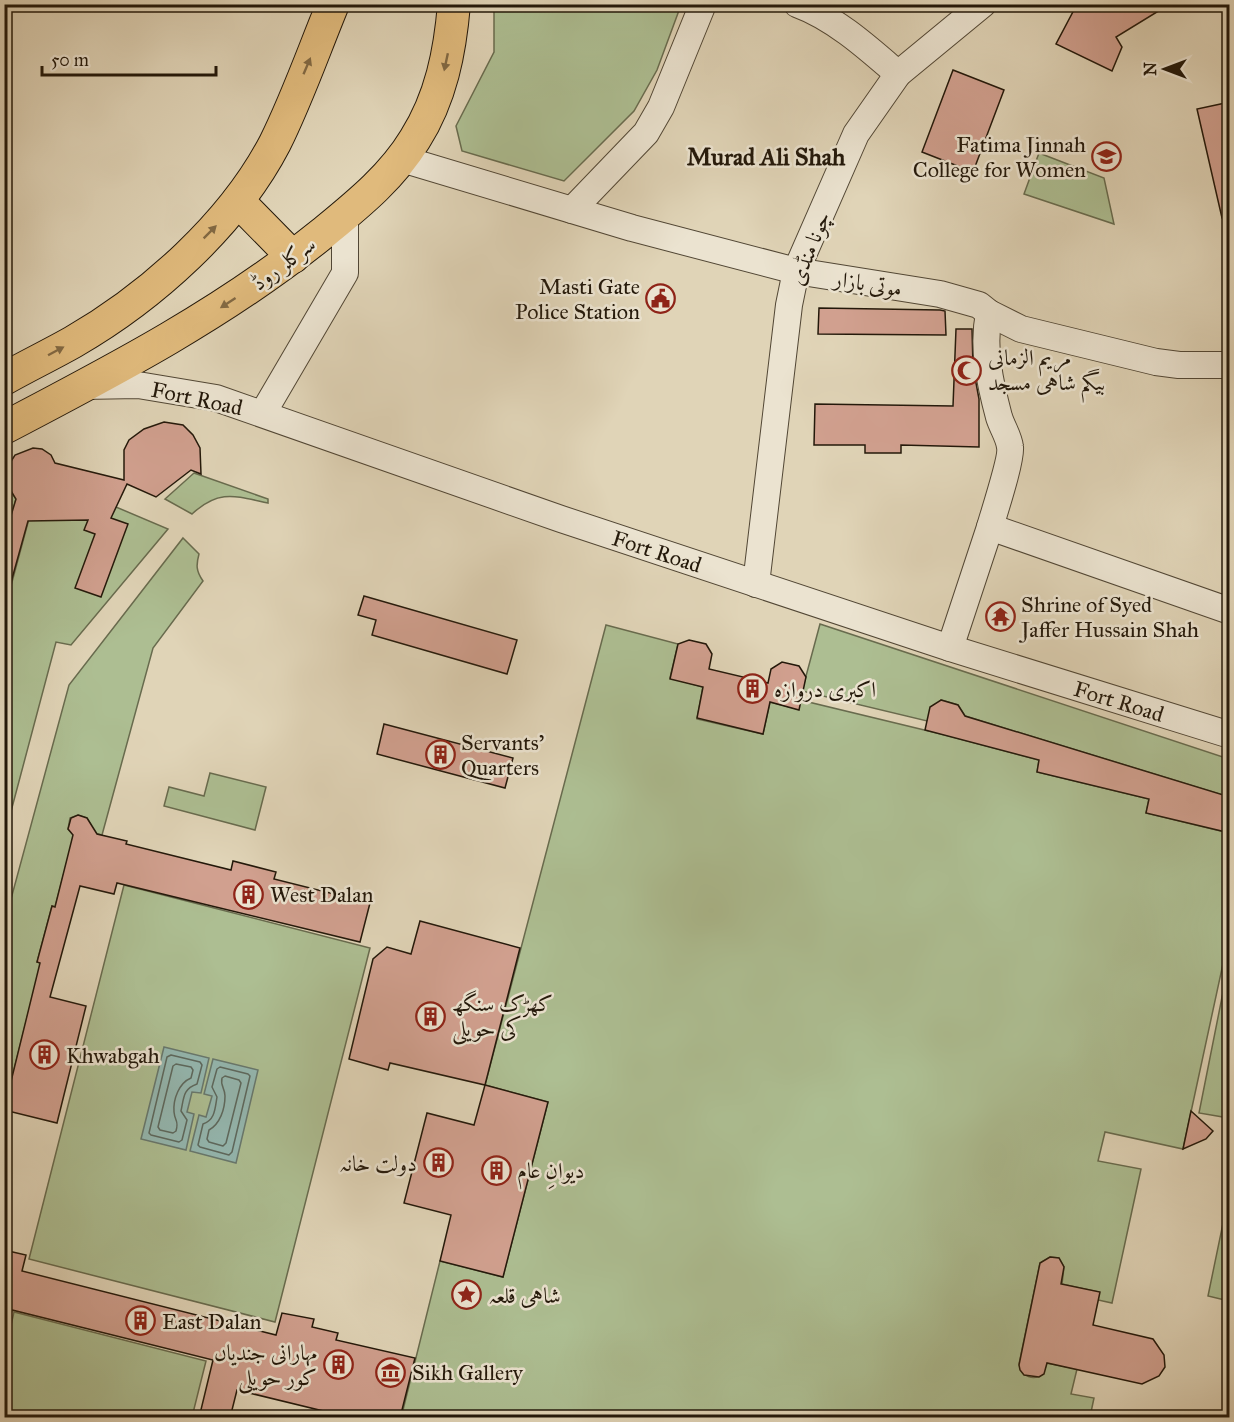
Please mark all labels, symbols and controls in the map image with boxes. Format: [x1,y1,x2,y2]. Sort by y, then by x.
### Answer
scale bar [42,39,216,77]
north arrow [1135,39,1195,99]
text: 50 m [51,49,89,71]
one-way arrow [441,53,450,72]
one-way arrow [303,57,312,74]
text: N [1141,62,1160,76]
place label: Fatima Jinnah College for Women [913,131,1086,183]
school or university icon: Fatima Jinnah College for Women [1091,141,1123,173]
district label: Murad Ali Shah [687,142,846,172]
street label: چونا منڈی [783,207,837,289]
one-way arrow [202,226,216,240]
street label: سرکلر روڈ [246,231,321,297]
street label: موتی بازار [830,264,904,302]
place label: Masti Gate Police Station [515,273,640,325]
public building icon: Masti Gate Police Station [645,283,677,315]
one-way arrow [219,297,236,308]
place label: مریم الزمانی بیگم شاہی مسجد [988,344,1105,403]
one-way arrow [48,346,65,356]
mosque icon: مریم الزمانی بیگم شاہی مسجد [951,354,983,386]
street label: Fort Road [149,376,245,421]
street label: Fort Road [609,524,705,579]
place label: Shrine of Syed Jaffer Hussain Shah [1019,591,1199,643]
temple icon: Shrine of Syed Jaffer Hussain Shah [984,601,1016,633]
building icon: اکبری دروازہ [737,673,769,705]
street label: Fort Road [1071,675,1167,728]
place label: اکبری دروازہ [774,676,876,703]
place label: Servants' Quarters [461,729,544,781]
building icon: Servants' Quarters [424,739,456,771]
building icon: West Dalan [233,878,265,910]
place label: West Dalan [270,881,374,908]
place label: کھڑک سنگھ کی حویلی [452,990,553,1045]
building icon: کھڑک سنگھ کی حویلی [415,1000,447,1032]
building icon: Khwabgah [29,1039,61,1071]
place label: Khwabgah [66,1042,160,1069]
building icon: دولت خانہ [422,1147,454,1179]
place label: دولت خانہ [339,1150,417,1177]
building icon: دیوانِ عام [480,1154,512,1186]
place label: دیوانِ عام [517,1157,584,1190]
place icon: شاہی قلعہ [451,1279,483,1311]
place label: شاہی قلعہ [488,1282,561,1309]
building icon: East Dalan [125,1305,157,1337]
place label: East Dalan [162,1308,261,1335]
place label: مہارانی جندیاں کور حویلی [214,1339,317,1394]
building icon: مہارانی جندیاں کور حویلی [322,1349,354,1381]
museum icon: Sikh Gallery [375,1356,407,1388]
place label: Sikh Gallery [412,1359,523,1386]

